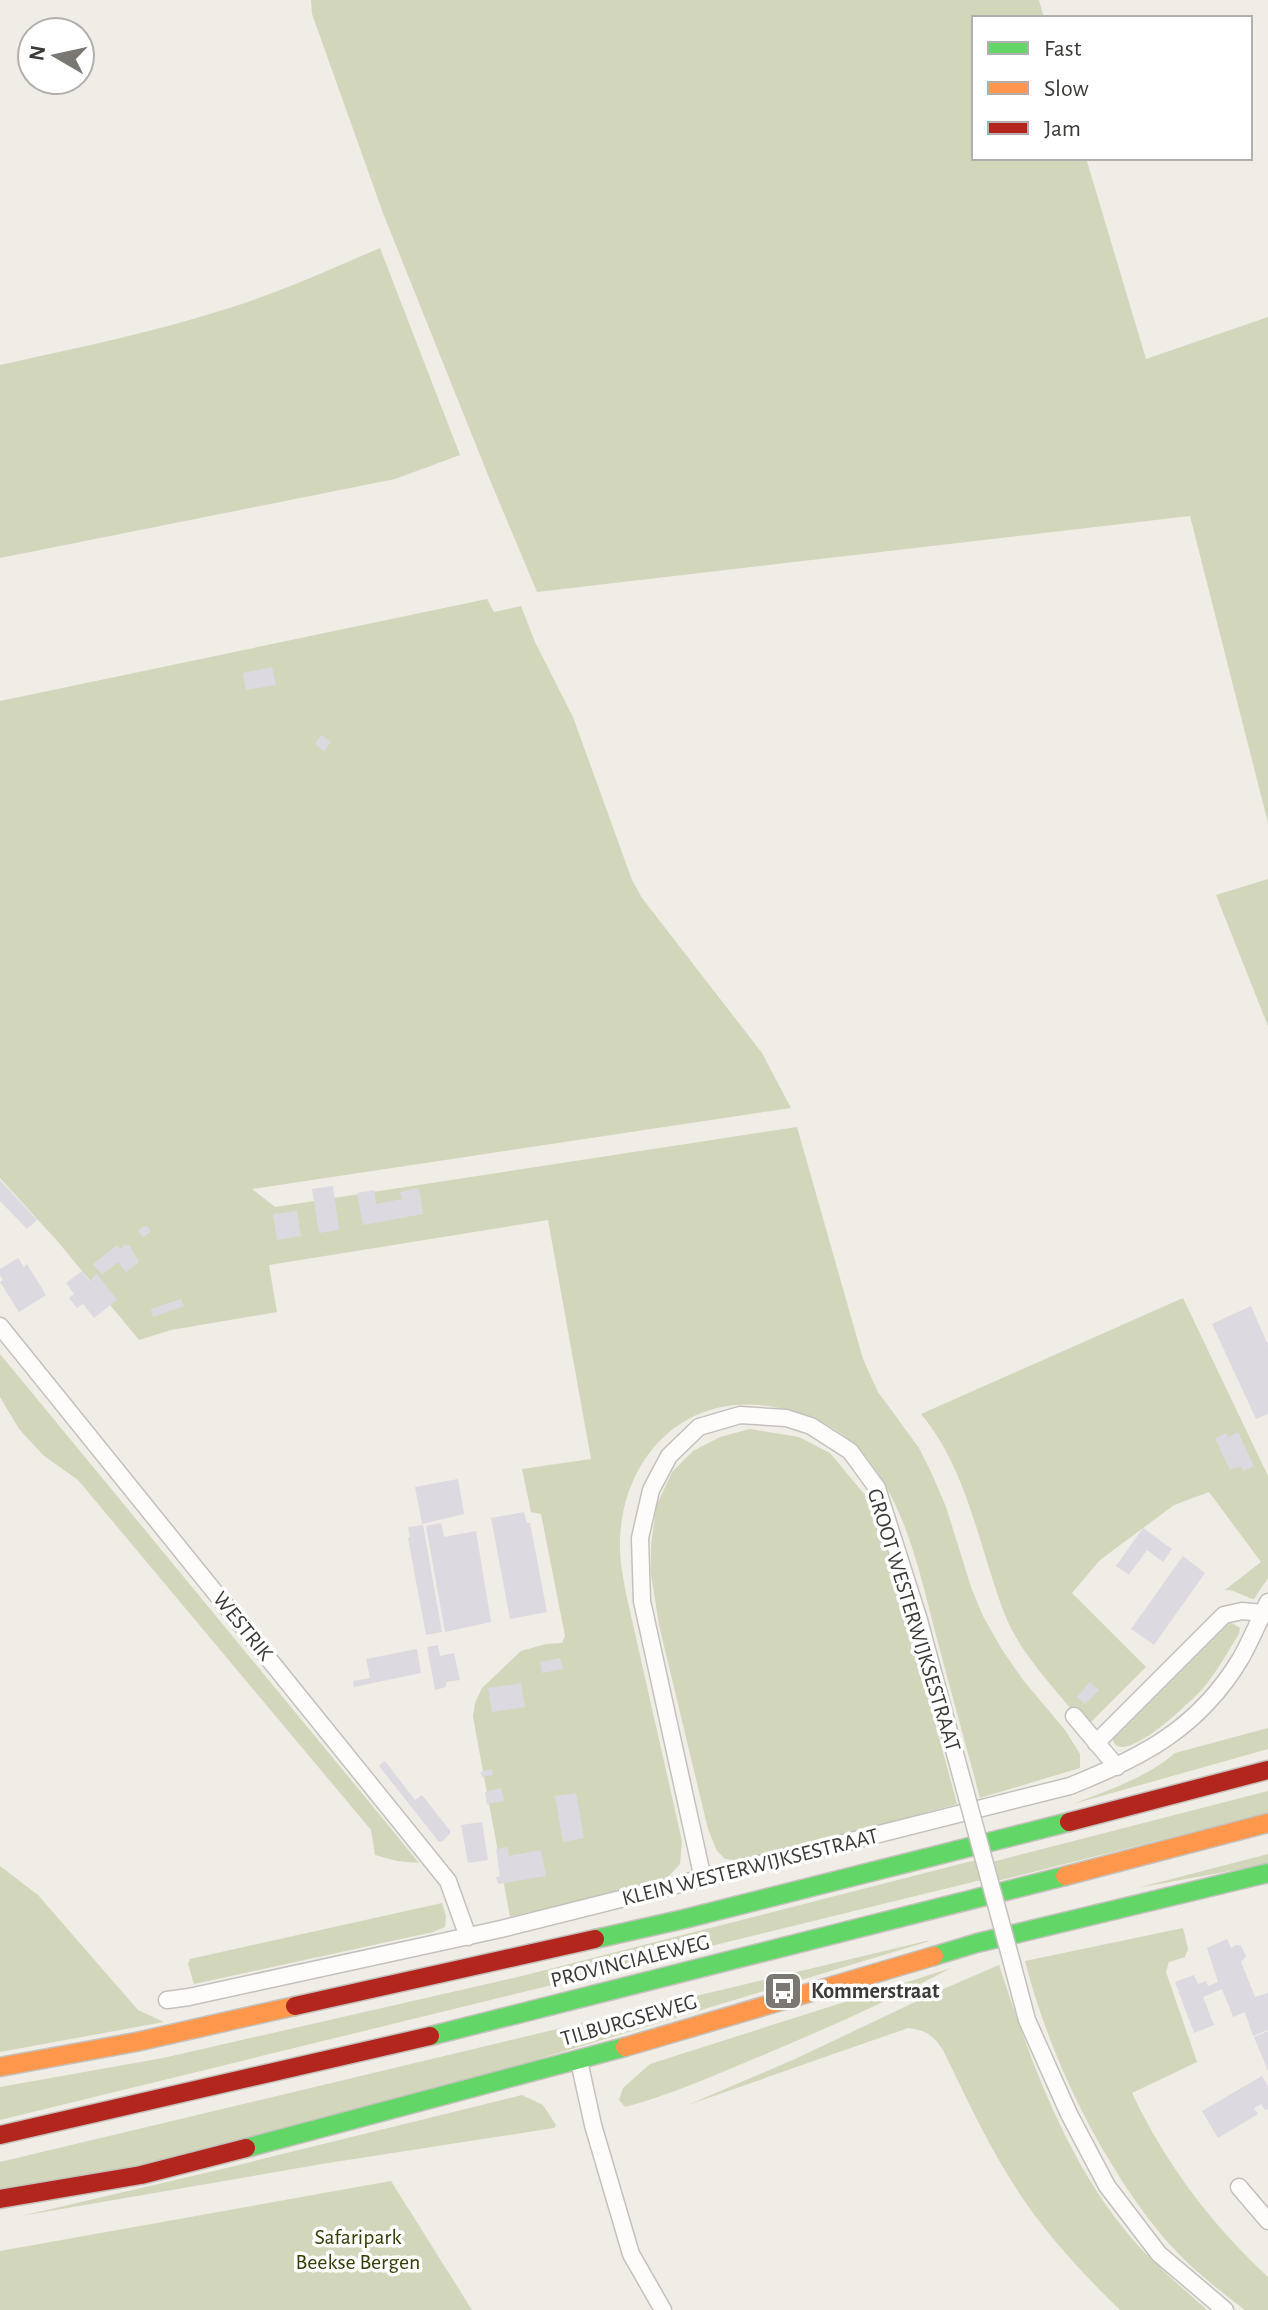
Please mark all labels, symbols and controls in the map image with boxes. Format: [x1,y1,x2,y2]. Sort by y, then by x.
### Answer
north arrow [16,16,96,96]
legend [972,16,1252,160]
text: Fast [1044,37,1082,61]
text: N [25,44,49,62]
text: Slow [1044,77,1089,101]
text: Jam [1044,117,1081,141]
street label: GROOT WESTERWIJKSESTRAAT [864,1486,965,1754]
street label: WESTRIK [209,1588,278,1665]
street label: KLEIN WESTERWIJKSESTRAAT [620,1824,881,1910]
street label: PROVINCIALEWEG [548,1931,712,1991]
bus stop icon: Kommerstraat [762,1970,804,2012]
place label: Kommerstraat [811,1980,940,2002]
street label: TILBURGSEWEG [558,1990,700,2050]
park label: Safaripark Beekse Bergen [296,2226,420,2273]

